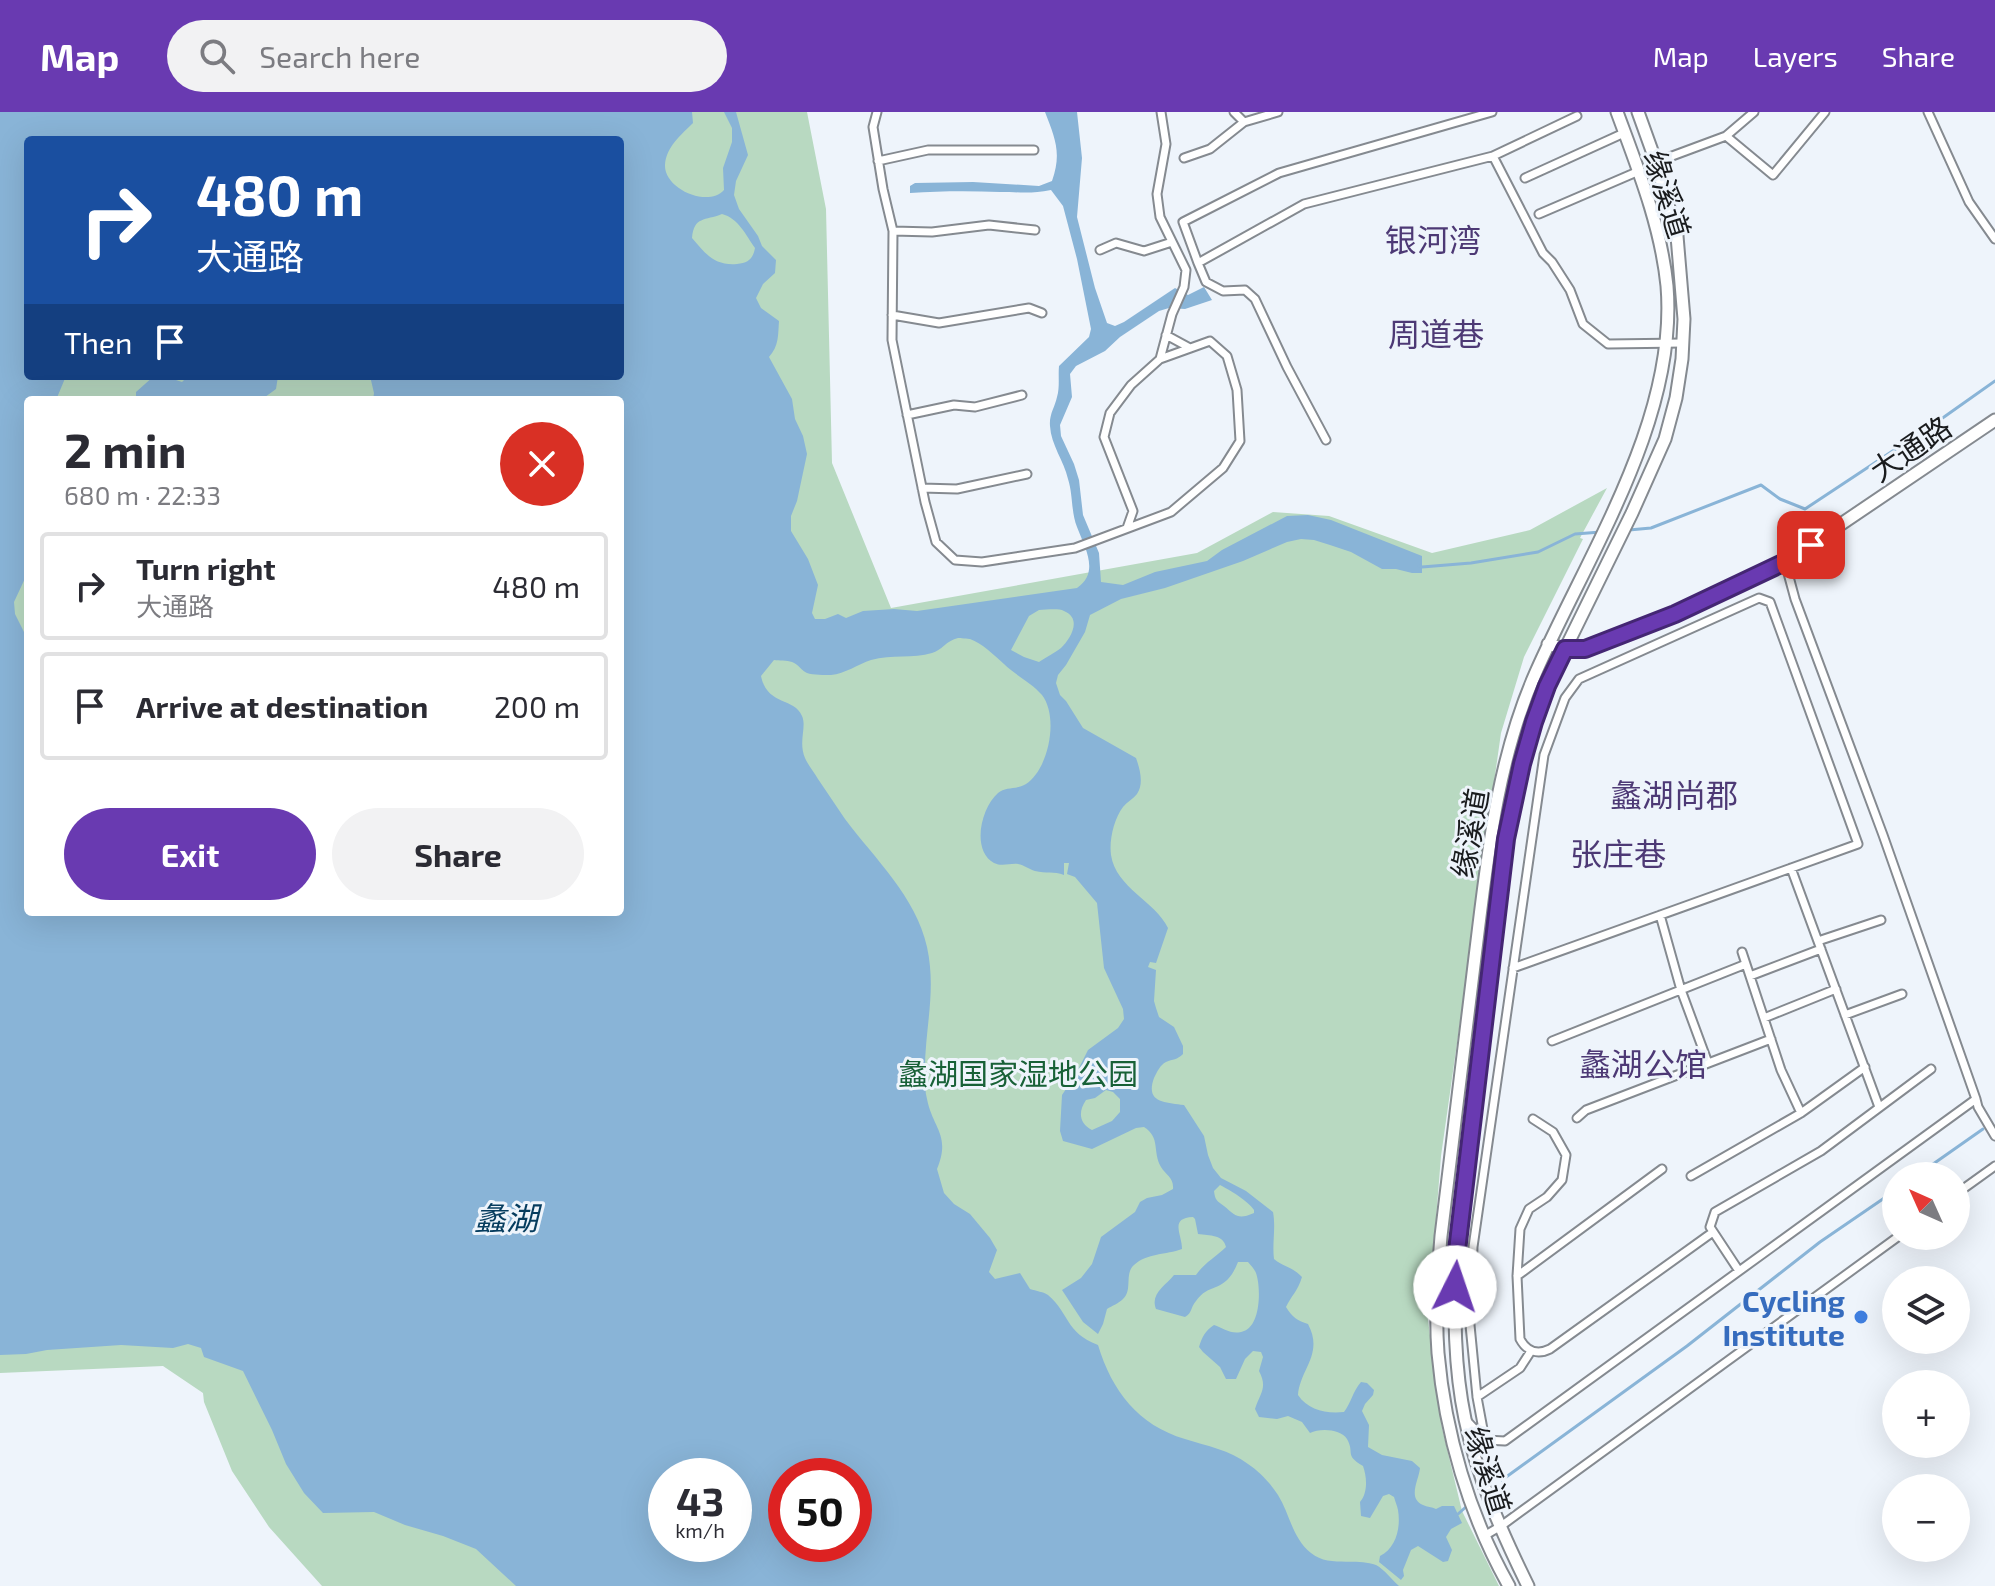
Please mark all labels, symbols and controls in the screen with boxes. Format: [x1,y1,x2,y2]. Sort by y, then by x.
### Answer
search box [167,20,727,92]
text: Map [40,33,119,79]
icon: search [195,34,239,78]
text: Search here [259,38,420,74]
text: Map [1653,39,1709,73]
text: Layers [1753,39,1838,73]
text: Share [1882,39,1955,73]
street label: 缘溪道 [1638,146,1698,242]
text: 480 m [196,160,363,227]
icon: right [64,168,168,272]
district label: 银河湾 [1385,220,1481,258]
text: 大通路 [196,234,304,277]
district label: 周道巷 [1388,314,1484,352]
icon: arrive [148,320,192,364]
text: Then [64,324,132,360]
street label: 大通路 [1863,408,1957,488]
text: 2 min [64,420,187,478]
button: close [500,422,584,506]
text: 680 m · 22:33 [64,479,221,510]
pin [1777,511,1845,579]
icon: arrive [1789,523,1833,567]
text: Turn right [136,550,276,586]
icon: right [68,564,112,608]
text: 480 m [492,568,580,604]
text: 大通路 [136,590,214,621]
icon: arrive [68,684,112,728]
text: Arrive at destination [136,688,428,724]
text: 200 m [494,688,580,724]
district label: 蠡湖尚郡 [1610,775,1738,813]
street label: 缘溪道 [1443,786,1495,880]
button: Exit [64,808,316,900]
button: Share [332,808,584,900]
district label: 张庄巷 [1570,834,1666,872]
district label: 蠡湖公馆 [1579,1044,1707,1082]
park label: 蠡湖国家湿地公园 [898,1055,1138,1091]
north arrow [1882,1162,1970,1250]
map controls [1882,1162,1970,1562]
water label: 蠡湖 [474,1198,543,1236]
position arrow [1413,1245,1497,1329]
button: layers [1882,1266,1970,1354]
place label: Cycling Institute [1722,1282,1846,1352]
marker: Cycling Institute [1852,1308,1870,1326]
button: + [1882,1370,1970,1458]
street label: 缘溪道 [1459,1422,1519,1518]
speed limit sign: 50 [768,1458,872,1562]
button: − [1882,1474,1970,1562]
text: 43 [676,1476,724,1524]
text: km/h [675,1518,725,1542]

